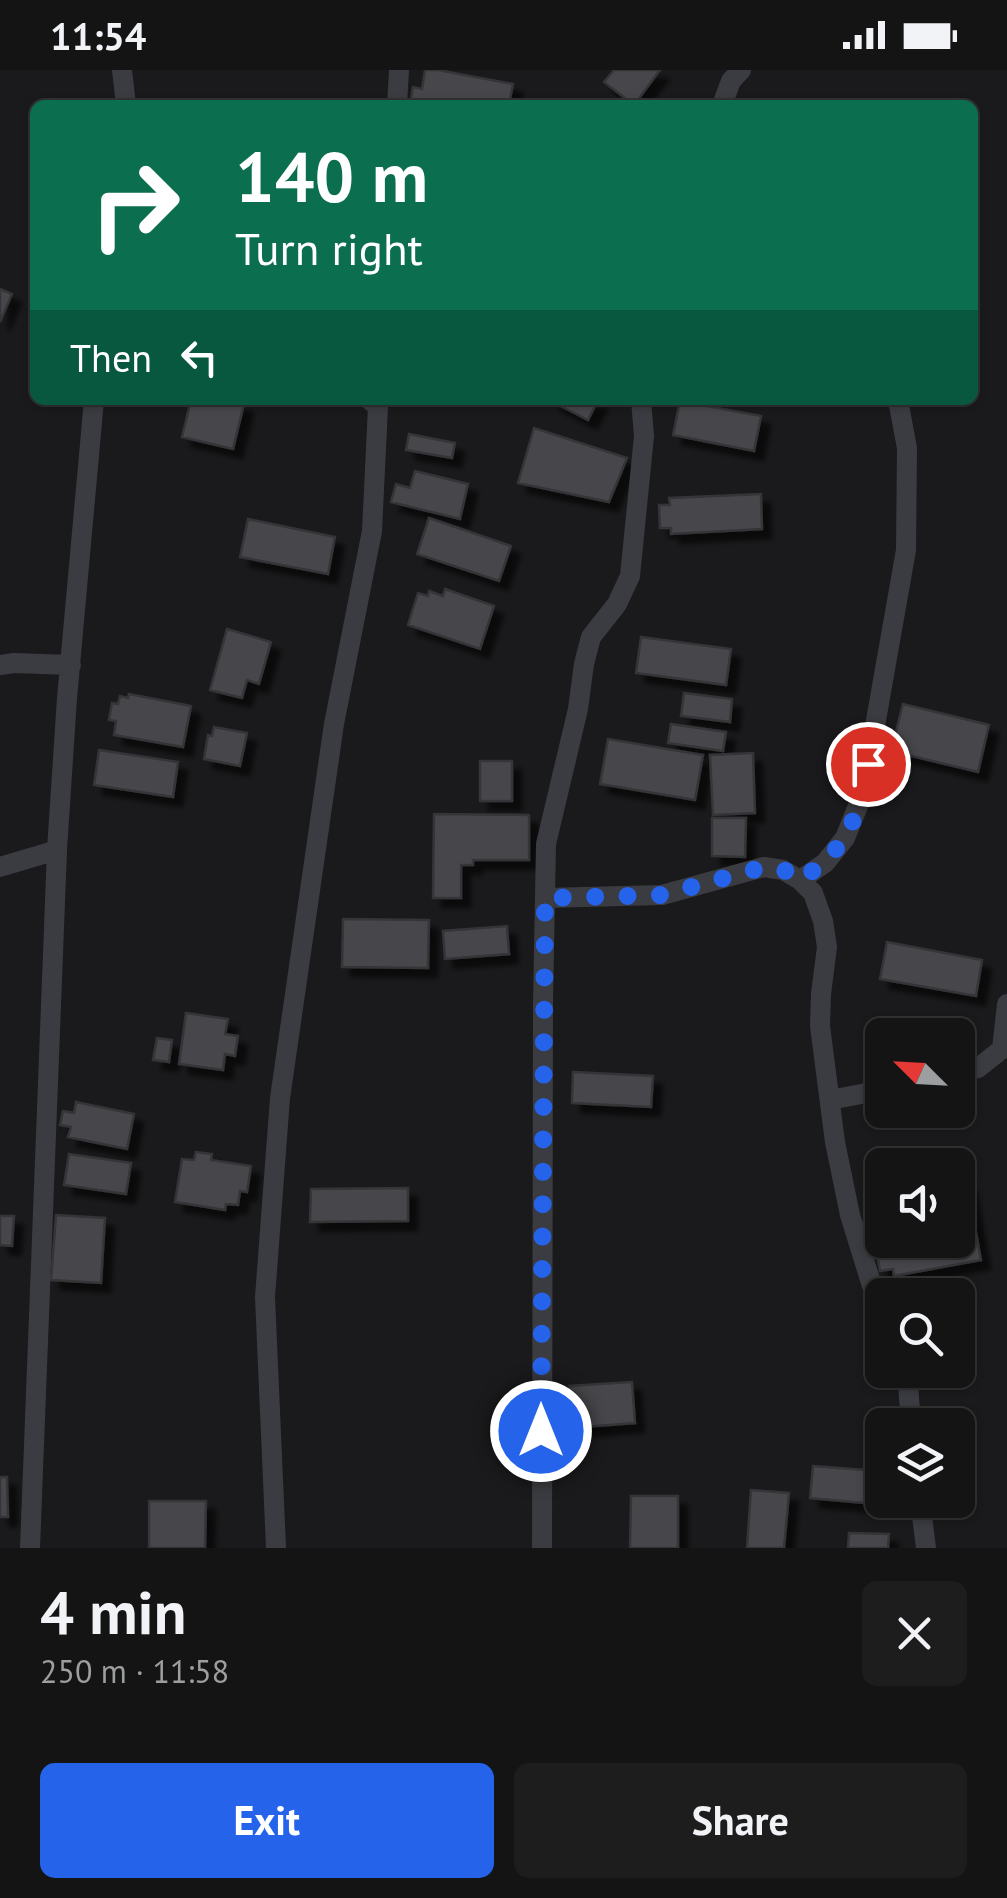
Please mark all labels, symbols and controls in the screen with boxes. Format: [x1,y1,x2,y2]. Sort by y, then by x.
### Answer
text: 11:54 [50,11,146,60]
text: 140 m [235,131,428,221]
icon: right [70,140,200,270]
text: Turn right [235,219,423,277]
icon: left [172,330,227,385]
text: Then [70,333,152,382]
pin [826,722,911,807]
icon: arrive [841,737,896,792]
north arrow [865,1018,975,1128]
map controls [865,1018,975,1518]
button: sound [865,1148,975,1258]
button: search [865,1278,975,1388]
position arrow [489,1379,593,1483]
button: layers [865,1408,975,1518]
text: 4 min [40,1573,186,1651]
button: close [862,1581,967,1686]
text: 250 m · 11:58 [40,1650,229,1692]
button: Exit [40,1763,494,1878]
button: Share [514,1763,967,1878]

